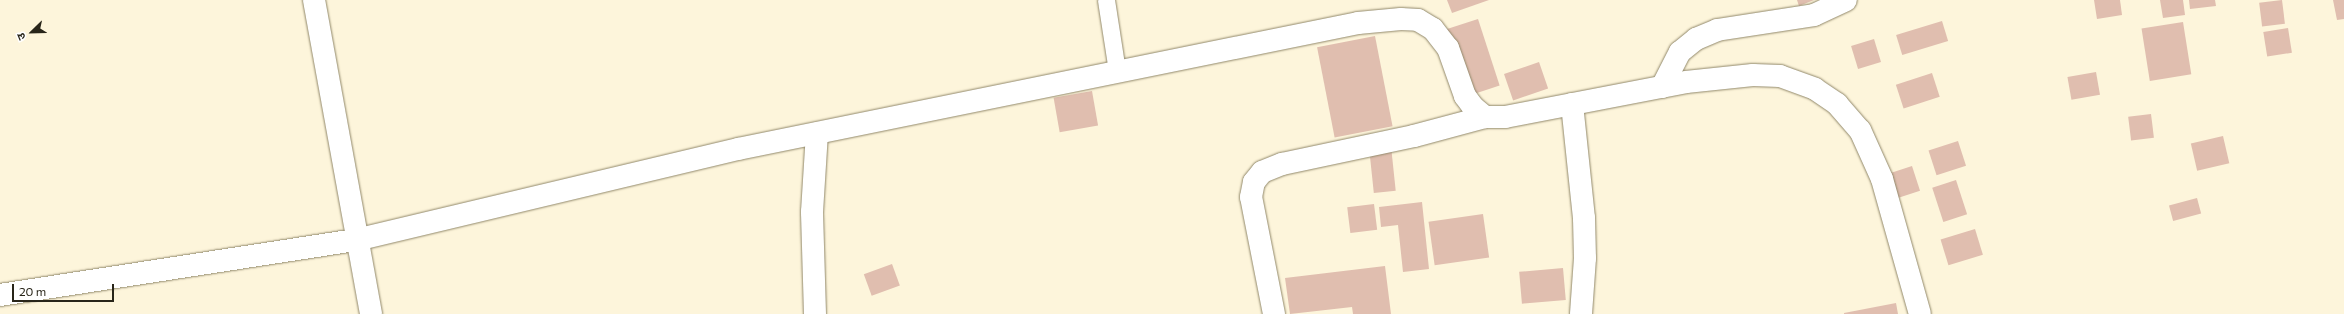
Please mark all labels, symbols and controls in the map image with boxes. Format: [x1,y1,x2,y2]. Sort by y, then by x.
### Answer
north arrow [12,12,52,52]
text: उ [13,31,28,42]
scale bar [14,276,116,302]
text: 20 m [19,284,46,298]

